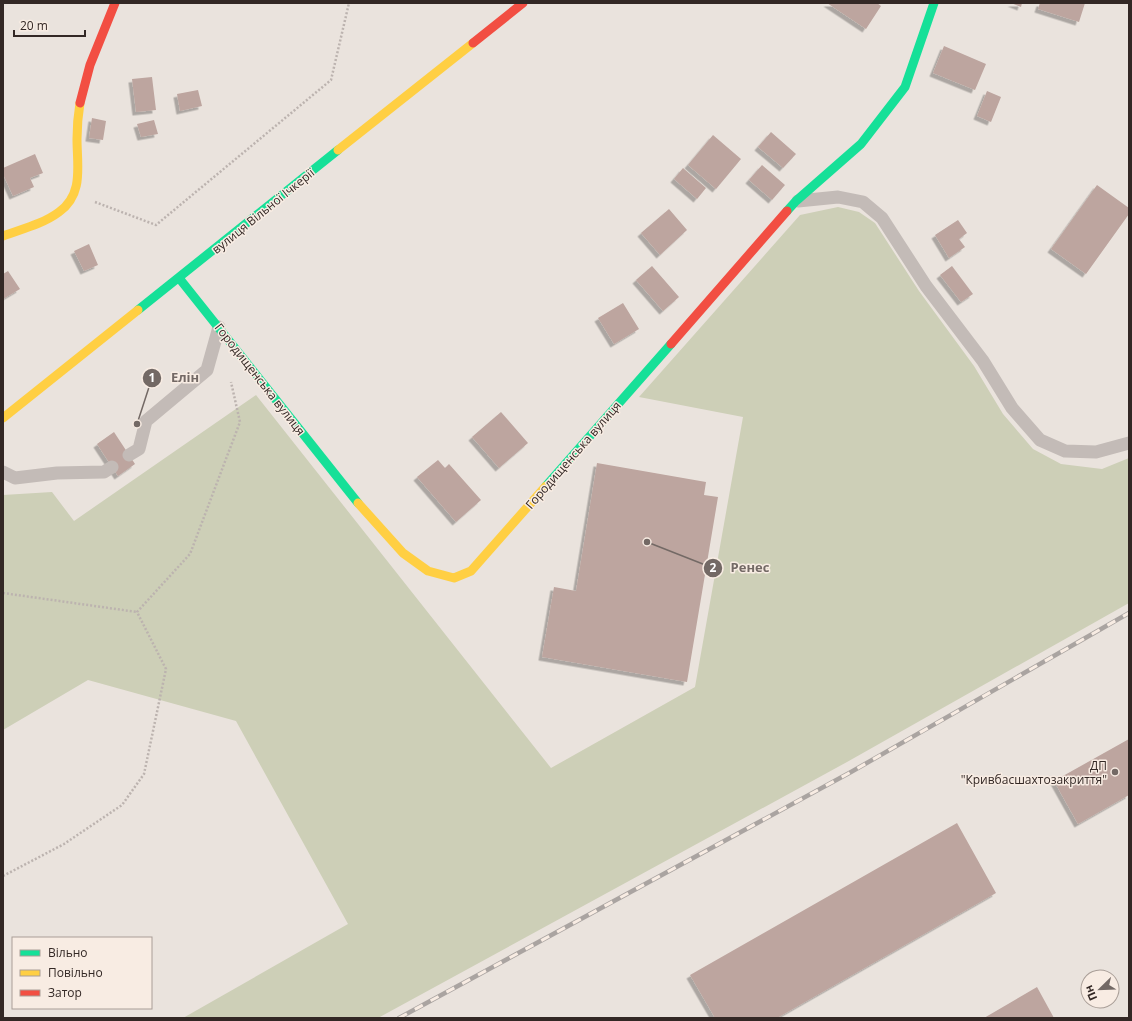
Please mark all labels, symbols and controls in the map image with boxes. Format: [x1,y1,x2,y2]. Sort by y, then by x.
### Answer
scale bar [14,12,85,38]
text: 20 m [20,17,48,34]
street label: вулиця Вільної Ічкерії [208,164,319,258]
street label: Городищенська вулиця [211,319,309,439]
callout: Елін [142,365,207,390]
text: Елін [171,368,199,386]
text: 1 [149,369,155,386]
street label: Городищенська вулиця [521,397,625,513]
callout: Ренес [703,555,777,580]
text: Ренес [731,558,770,576]
text: 2 [710,559,717,576]
place label: ДП "Кривбасшахтозакриття" [961,757,1107,788]
marker: ДП "Кривбасшахтозакриття" [1110,767,1120,777]
legend [12,937,152,1009]
text: Вільно [48,944,88,961]
text: Повільно [48,964,103,981]
north arrow [1080,969,1120,1009]
text: Пн [1080,983,1100,1003]
text: Затор [48,984,82,1001]

